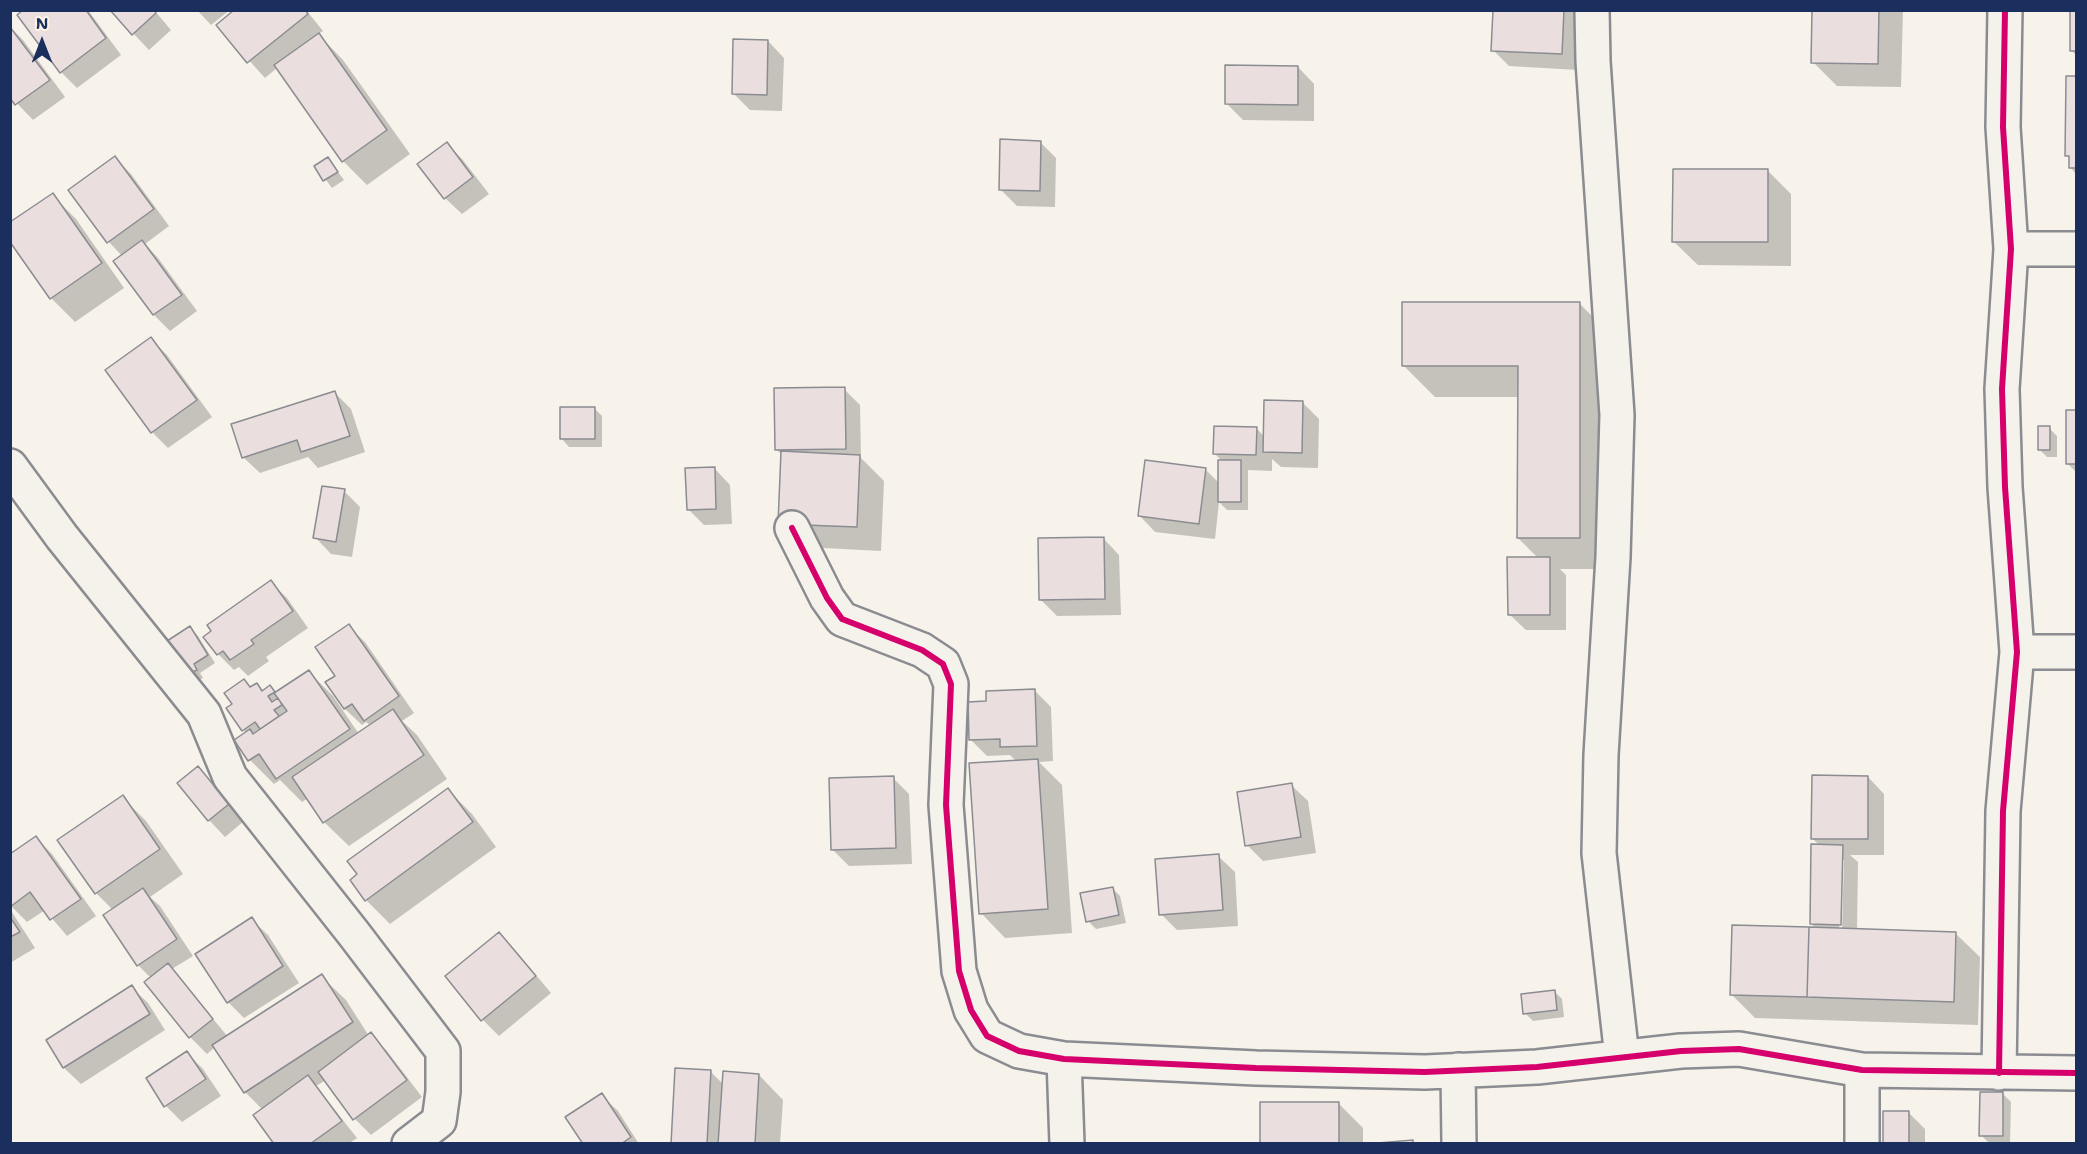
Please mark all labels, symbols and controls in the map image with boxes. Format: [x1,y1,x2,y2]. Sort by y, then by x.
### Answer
north arrow [12,12,72,72]
text: N [36,13,48,34]

